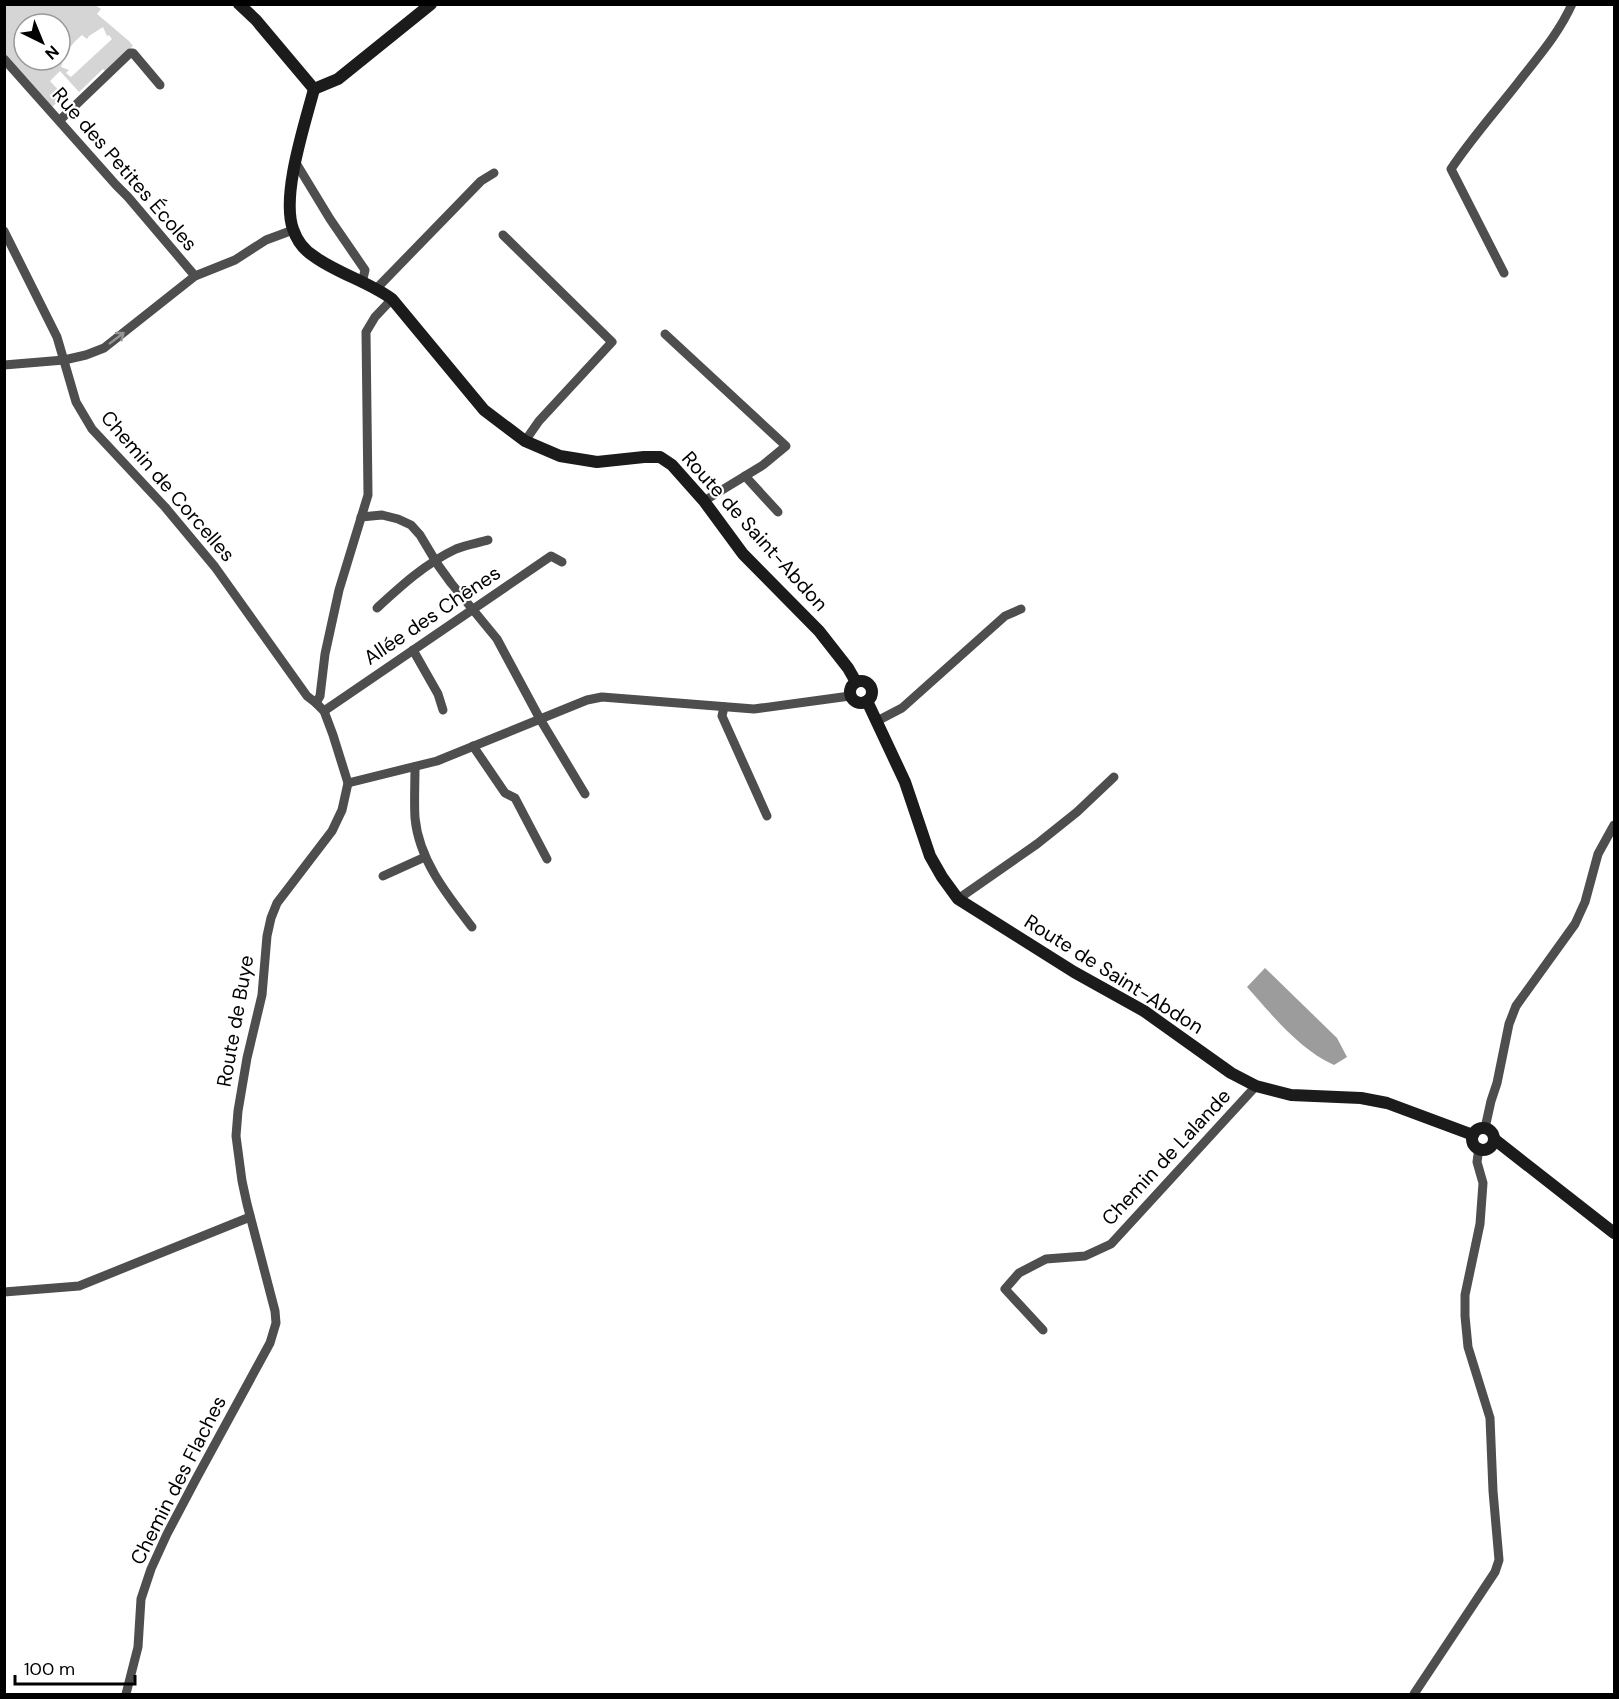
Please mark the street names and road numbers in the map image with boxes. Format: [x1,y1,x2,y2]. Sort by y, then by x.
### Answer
street label: Rue des Petites Écoles [47,82,203,256]
street label: Chemin de Corcelles [95,405,241,567]
street label: Route de Saint-Abdon [676,446,834,616]
street label: Allée des Chênes [359,560,505,670]
street label: Route de Saint-Abdon [1020,908,1208,1040]
street label: Route de Buye [211,953,259,1089]
street label: Chemin de Lalande [1096,1083,1236,1231]
street label: Chemin des Flaches [124,1391,232,1569]

